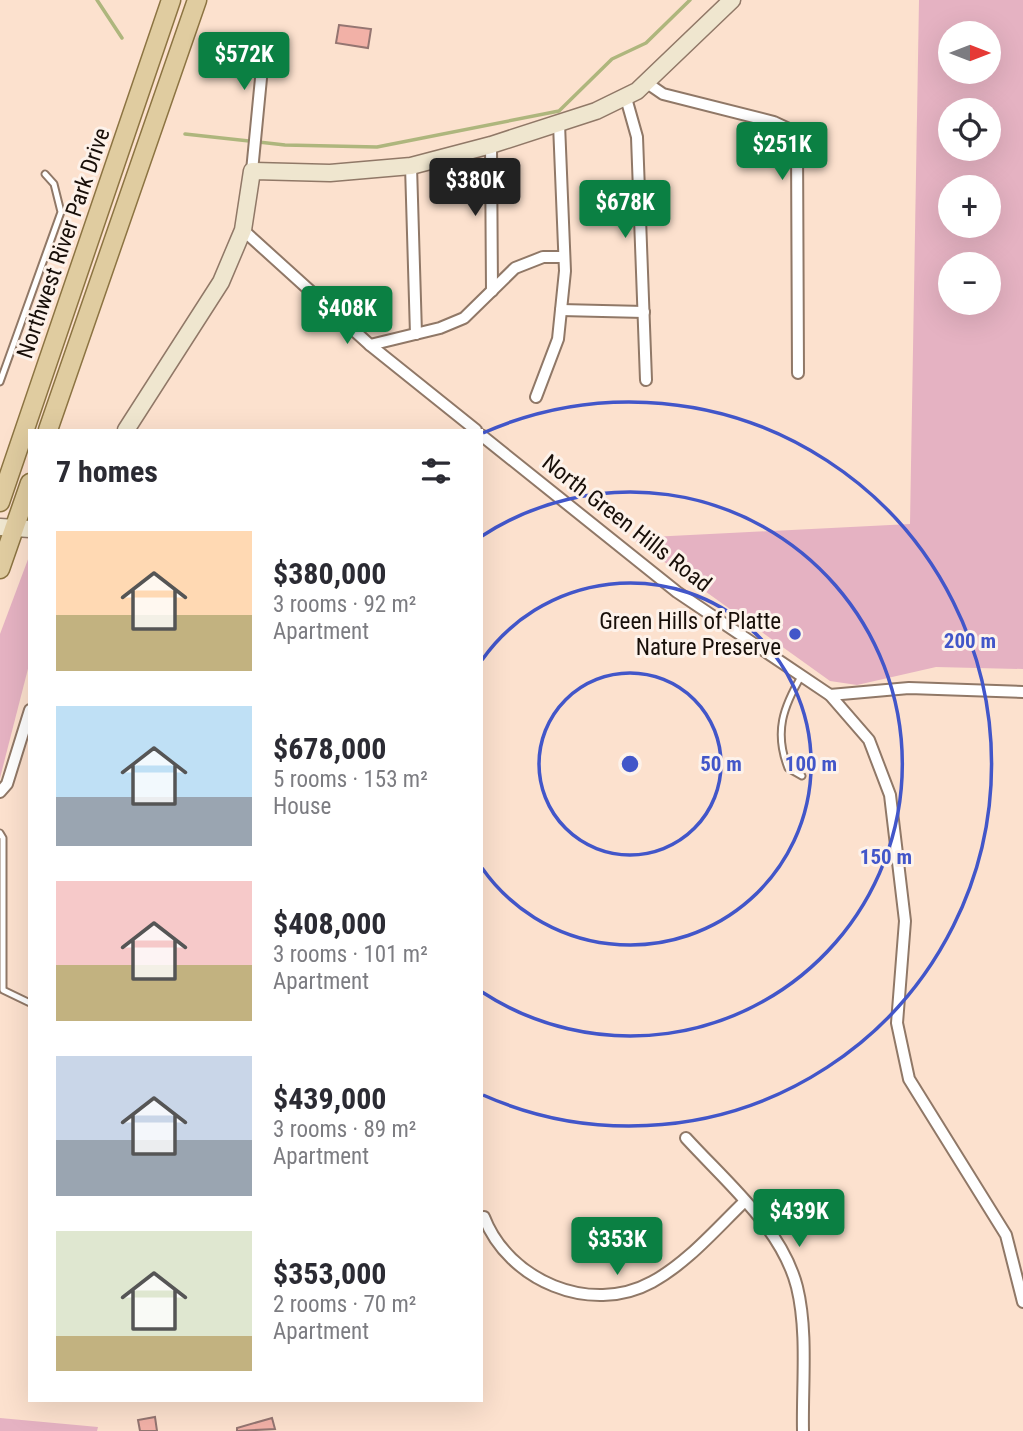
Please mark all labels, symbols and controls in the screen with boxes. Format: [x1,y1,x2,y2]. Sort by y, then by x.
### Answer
north arrow [938,21,1001,84]
map controls [938,21,1001,315]
pin: $572K [195,32,293,92]
text: $572K [214,41,274,68]
button: locate [938,98,1001,161]
pin: $251K [733,122,831,182]
street label: Northwest River Park Drive [11,124,116,362]
text: $251K [752,131,812,158]
pin: $380K [426,158,524,218]
text: $380K [445,167,505,194]
button: + [938,175,1001,238]
pin: $678K [576,180,674,240]
text: $678K [595,189,655,216]
button: − [938,252,1001,315]
pin: $408K [298,286,396,346]
text: $408K [317,295,377,322]
street label: North Green Hills Road [537,449,717,598]
icon: filters [417,452,455,490]
text: 7 homes [56,454,158,489]
text: $380,000 [273,556,386,591]
icon: home [112,559,196,643]
text: 3 rooms · 92 m² [273,591,416,618]
place label: Green Hills of Platte Nature Preserve [599,608,781,661]
text: Apartment [273,618,369,645]
marker: Green Hills of Platte Nature Preserve [787,626,803,642]
text: 200 m [944,629,996,653]
text: $678,000 [273,731,386,766]
icon: home [112,734,196,818]
centre of rings [618,752,642,776]
text: 50 m [700,752,742,776]
text: 100 m [785,752,837,776]
text: 5 rooms · 153 m² [273,766,428,793]
text: House [273,793,331,820]
text: 150 m [860,845,912,869]
text: $408,000 [273,906,386,941]
icon: home [112,909,196,993]
text: 3 rooms · 101 m² [273,941,428,968]
text: Apartment [273,968,369,995]
text: $439,000 [273,1081,386,1116]
icon: home [112,1084,196,1168]
text: 3 rooms · 89 m² [273,1116,416,1143]
text: Apartment [273,1143,369,1170]
pin: $439K [750,1190,848,1249]
text: $439K [769,1198,829,1225]
pin: $353K [568,1218,666,1277]
text: $353K [587,1226,647,1253]
text: $353,000 [273,1256,386,1291]
icon: home [112,1259,196,1343]
text: 2 rooms · 70 m² [273,1291,416,1318]
text: Apartment [273,1318,369,1345]

